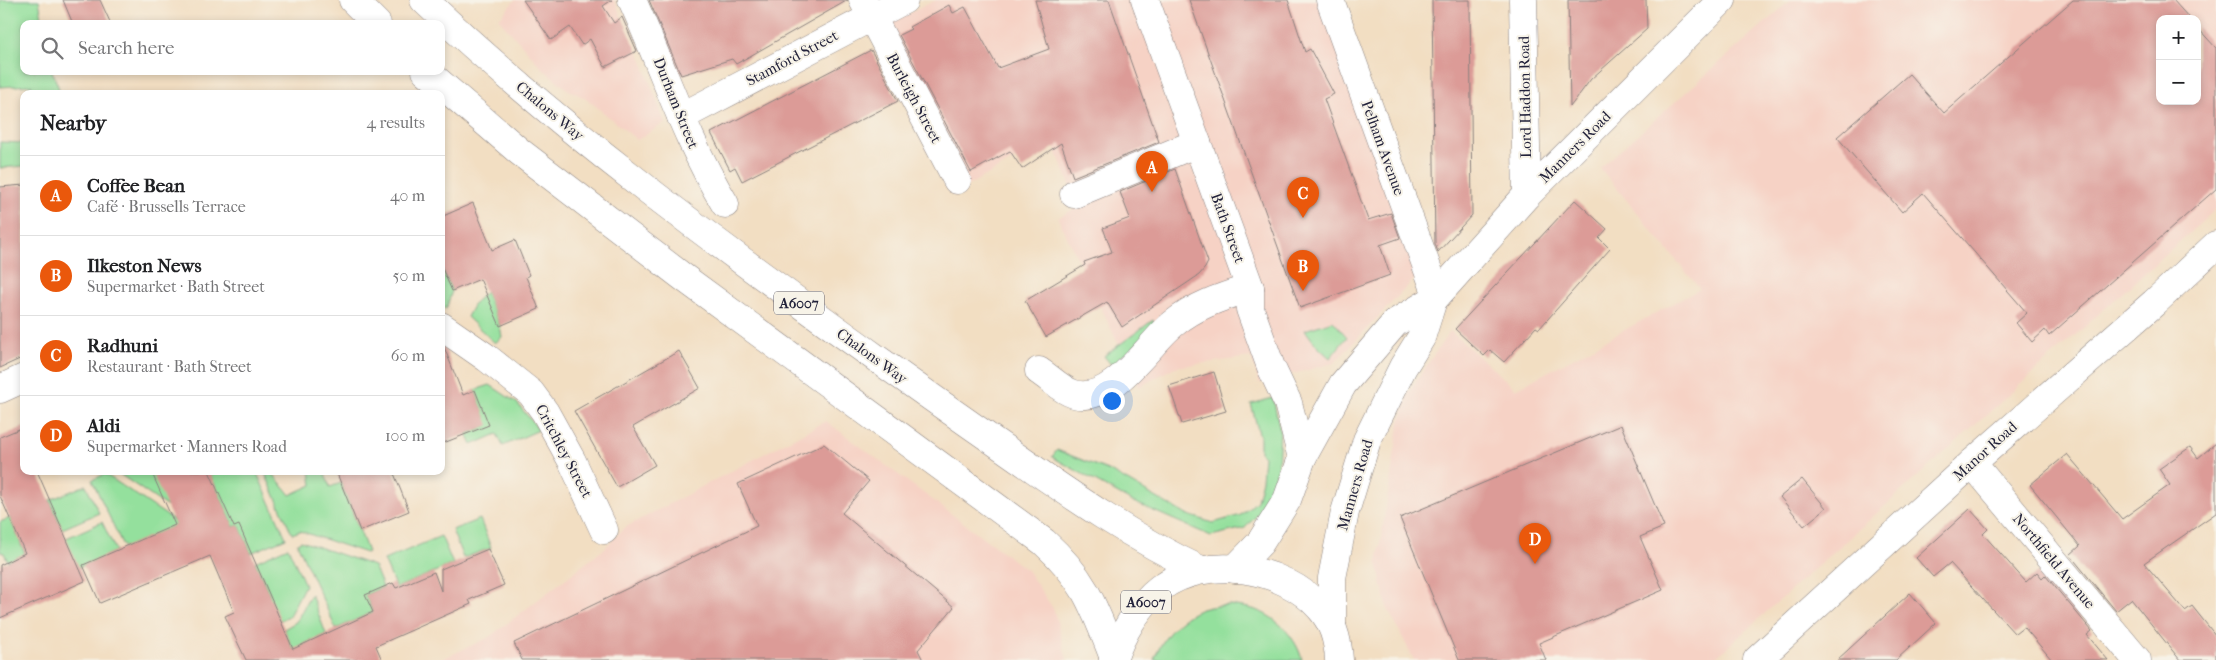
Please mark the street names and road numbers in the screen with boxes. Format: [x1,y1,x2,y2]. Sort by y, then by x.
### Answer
street label: Stamford Street [743,26,842,90]
street label: Lord Haddon Road [1515,35,1535,158]
street label: Burleigh Street [883,50,946,147]
street label: Durham Street [650,55,703,152]
street label: Chalons Way [512,77,588,145]
street label: Pelham Avenue [1357,98,1409,198]
street label: Manners Road [1535,107,1615,187]
street label: Bath Street [1207,190,1249,266]
road number: A6007 [774,292,824,314]
street label: Chalons Way [833,324,912,388]
street label: Critchley Street [532,401,596,501]
street label: Manor Road [1949,417,2021,484]
street label: Manners Road [1333,437,1377,533]
street label: Northfield Avenue [2009,510,2099,613]
road number: A6007 [1121,590,1171,614]

